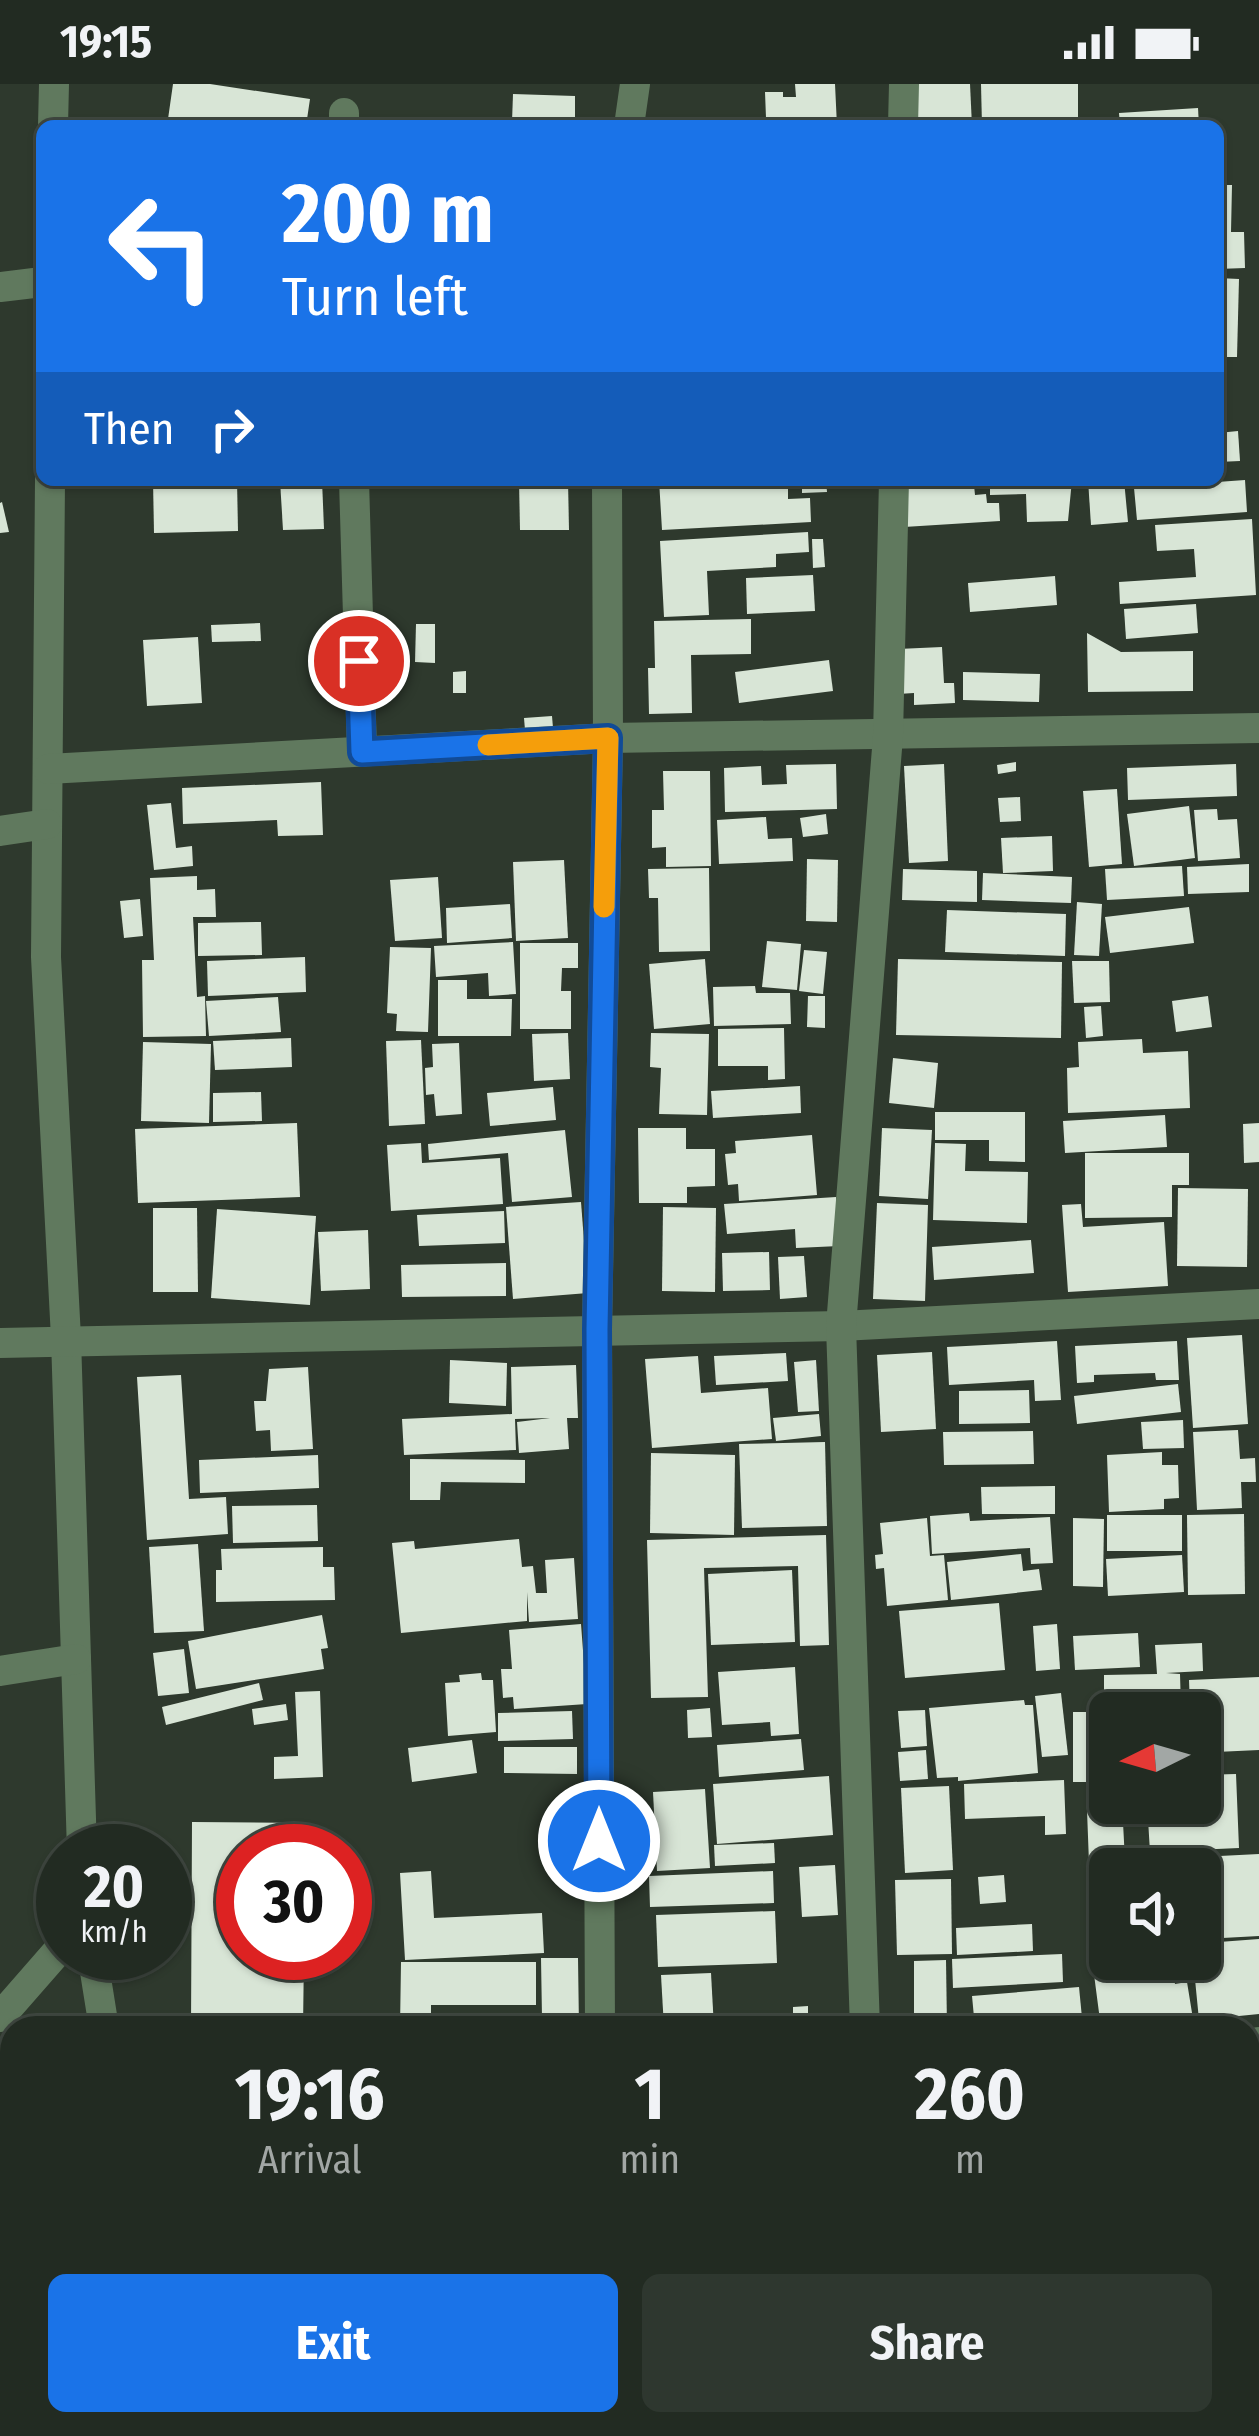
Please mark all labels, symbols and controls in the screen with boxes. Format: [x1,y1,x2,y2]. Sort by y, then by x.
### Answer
text: 19:15 [60,15,152,69]
text: 200 m [282,163,494,264]
icon: left [84,168,240,324]
text: Turn left [282,265,468,329]
icon: right [199,396,265,462]
text: Then [84,402,175,456]
pin [308,610,410,712]
icon: arrive [326,628,392,694]
north arrow [1089,1692,1221,1824]
map controls [1089,1692,1221,1980]
position arrow [536,1778,662,1904]
speed limit sign: 30 [216,1824,372,1980]
button: sound [1089,1848,1221,1980]
text: 20 [84,1851,144,1923]
text: km/h [81,1914,147,1950]
text: 19:16 [235,2052,385,2138]
text: 1 [635,2052,665,2138]
text: 260 [915,2052,1025,2138]
text: Arrival [258,2137,361,2183]
text: min [620,2137,680,2183]
text: m [955,2137,985,2183]
button: Exit [48,2274,618,2412]
button: Share [642,2274,1212,2412]

